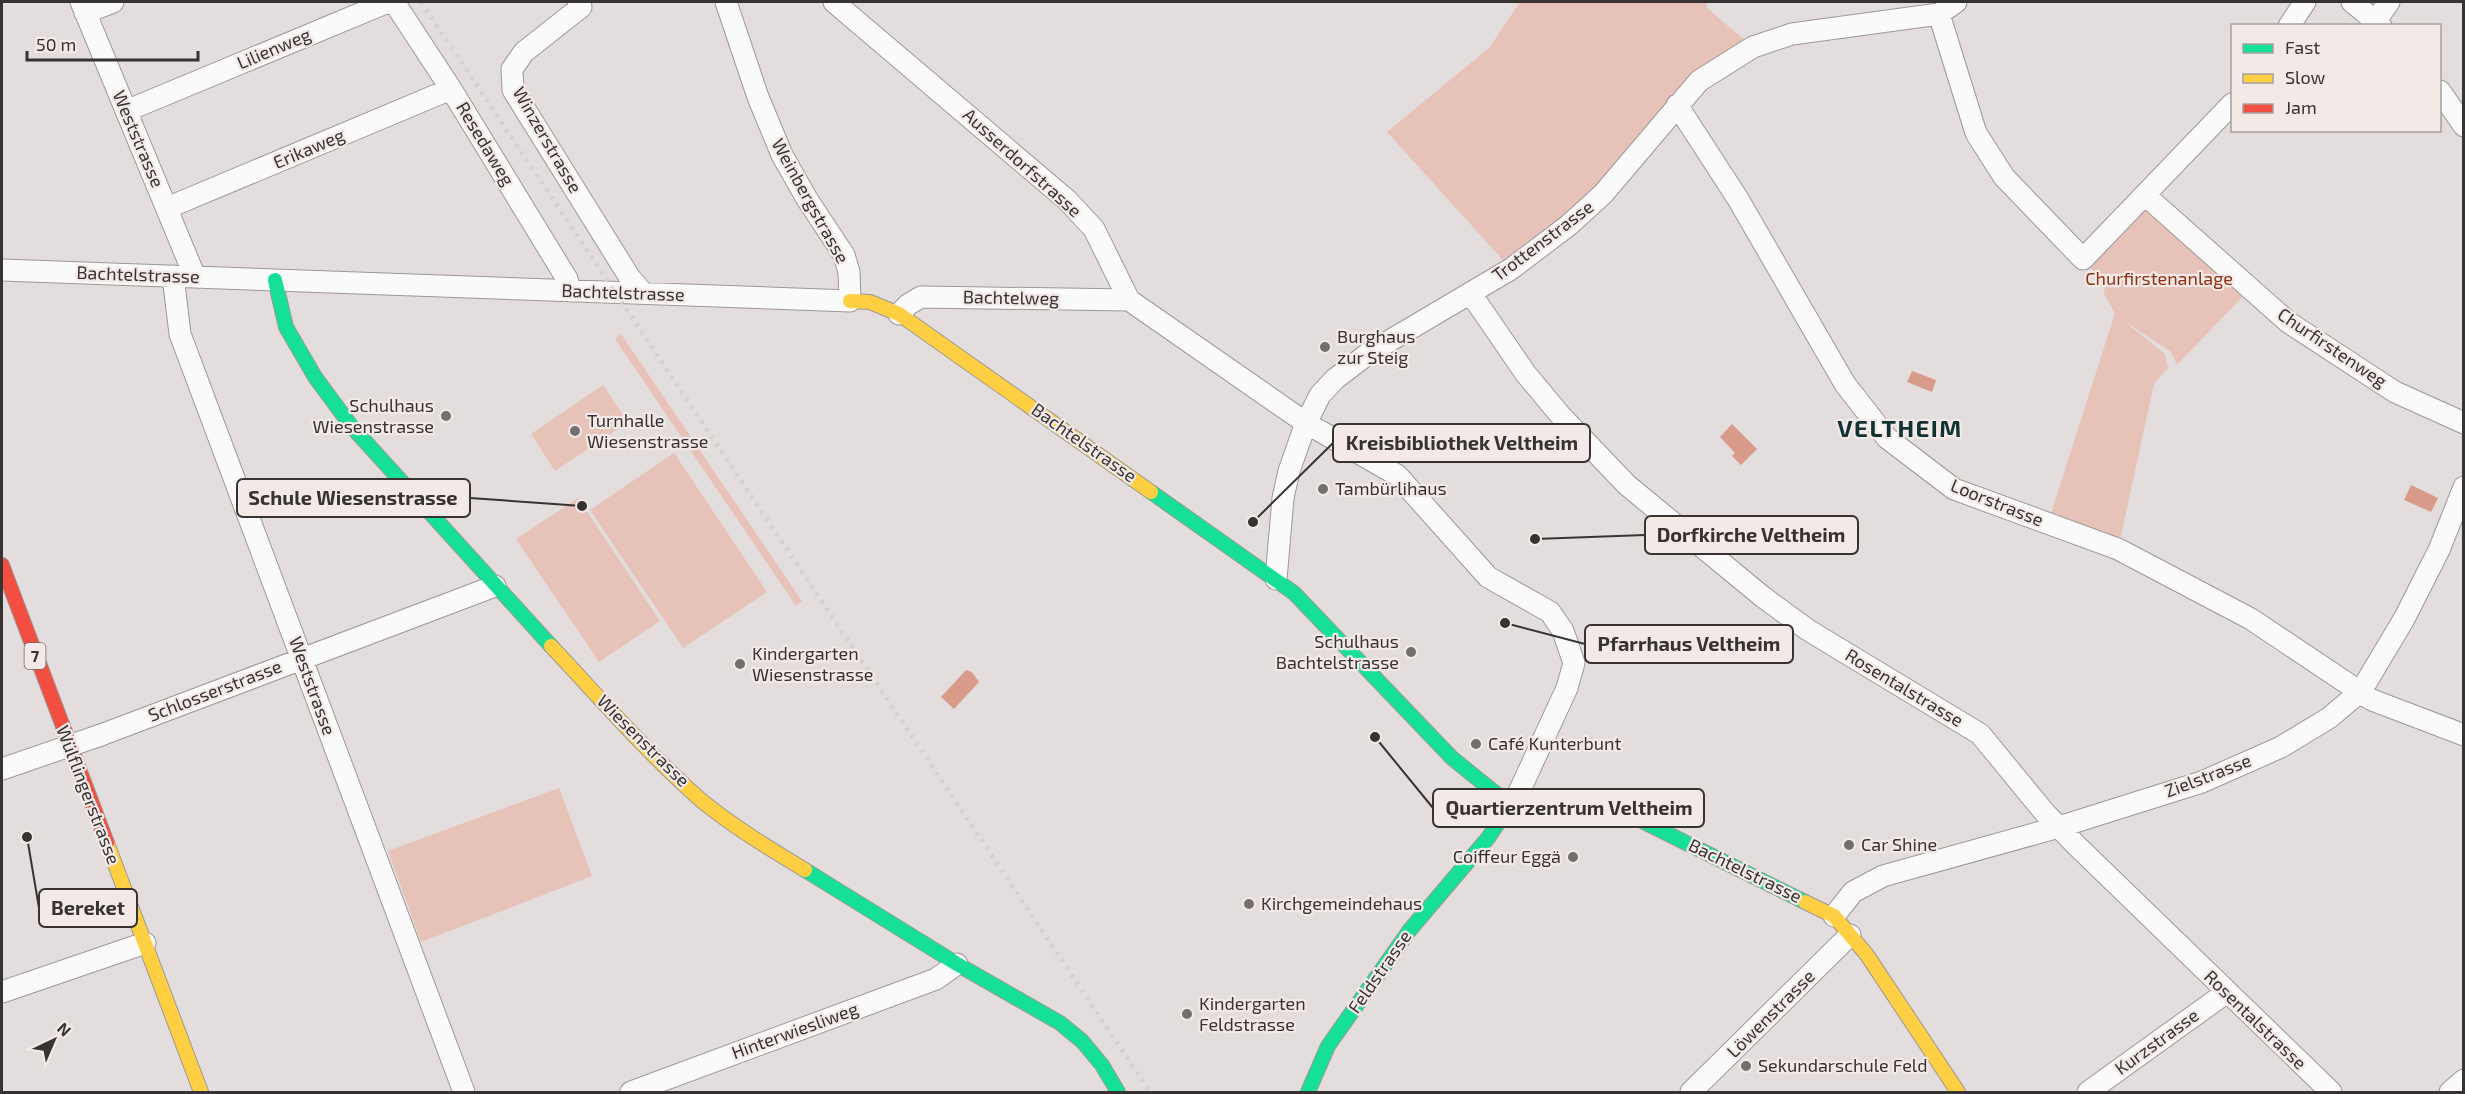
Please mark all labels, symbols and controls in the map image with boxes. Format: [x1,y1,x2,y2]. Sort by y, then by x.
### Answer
street label: Lilienweg [233,23,314,73]
scale bar [27,24,198,62]
legend [2231,24,2441,132]
text: 50 m [36,33,76,55]
text: Fast [2285,36,2320,58]
text: Slow [2285,66,2326,88]
street label: Winzerstrasse [509,82,587,197]
street label: Weststrasse [109,87,169,191]
text: Jam [2285,96,2317,118]
street label: Resedaweg [452,97,520,190]
street label: Ausserdorfstrasse [959,103,1087,221]
street label: Erikaweg [270,123,348,173]
street label: Weinbergstrasse [767,134,854,267]
street label: Trottenstrasse [1488,195,1597,285]
street label: Bachtelstrasse [76,261,200,287]
park label: Churfirstenanlage [2085,267,2233,289]
street label: Bachtelstrasse [561,279,685,305]
street label: Bachtelweg [963,285,1059,309]
street label: Churfirstenweg [2274,303,2391,392]
place label: Burghaus zur Steig [1337,325,1415,368]
marker: Burghaus zur Steig [1318,340,1332,354]
place label: Schulhaus Wiesenstrasse [312,394,434,437]
street label: Bachtelstrasse [1028,398,1141,487]
marker: Schulhaus Wiesenstrasse [439,409,453,423]
place label: Turnhalle Wiesenstrasse [587,409,709,452]
district label: VELTHEIM [1837,413,1963,442]
marker: Turnhalle Wiesenstrasse [568,424,582,438]
callout: Kreisbibliothek Veltheim [1333,424,1590,462]
text: Kreisbibliothek Veltheim [1346,430,1578,454]
street label: Loorstrasse [1948,474,2047,531]
place label: Tambürlihaus [1335,477,1447,499]
callout: Schule Wiesenstrasse [237,479,470,517]
marker: Tambürlihaus [1316,482,1330,496]
text: Schule Wiesenstrasse [248,485,458,509]
callout: Dorfkirche Veltheim [1645,516,1858,554]
text: Dorfkirche Veltheim [1657,522,1845,546]
callout: Pfarrhaus Veltheim [1585,625,1793,663]
place label: Schulhaus Bachtelstrasse [1276,630,1399,673]
text: Pfarrhaus Veltheim [1598,631,1780,655]
street label: Weststrasse [285,633,341,738]
place label: Kindergarten Wiesenstrasse [752,642,874,685]
road number: 7 [24,643,46,669]
street label: Rosentalstrasse [1842,643,1967,731]
marker: Schulhaus Bachtelstrasse [1404,645,1418,659]
street label: Schlosserstrasse [145,655,284,726]
marker: Kindergarten Wiesenstrasse [733,657,747,671]
street label: Wiesenstrasse [593,690,694,791]
street label: Wülflingerstrasse [52,722,126,867]
place label: Café Kunterbunt [1488,732,1622,754]
marker: Café Kunterbunt [1469,737,1483,751]
street label: Zielstrasse [2161,749,2254,802]
callout: Quartierzentrum Veltheim [1433,789,1704,827]
text: Quartierzentrum Veltheim [1445,795,1693,820]
street label: Bachtelstrasse [1685,833,1806,907]
place label: Car Shine [1861,833,1937,855]
marker: Car Shine [1842,838,1856,852]
place label: Coiffeur Eggä [1453,845,1561,867]
marker: Coiffeur Eggä [1566,850,1580,864]
callout: Bereket [39,889,137,927]
place label: Kirchgemeindehaus [1261,892,1422,914]
text: Bereket [51,895,125,919]
marker: Kirchgemeindehaus [1242,897,1256,911]
street label: Feldstrasse [1343,926,1416,1017]
street label: Löwenstrasse [1722,965,1819,1062]
street label: Rosentalstrasse [2200,965,2311,1074]
place label: Kindergarten Feldstrasse [1199,992,1306,1035]
street label: Hinterwiesliweg [728,997,861,1063]
street label: Kurzstrasse [2110,1003,2203,1079]
marker: Kindergarten Feldstrasse [1180,1007,1194,1021]
north arrow [24,1010,84,1070]
text: N [54,1018,76,1040]
place label: Sekundarschule Feld [1758,1054,1928,1076]
marker: Sekundarschule Feld [1739,1059,1753,1073]

